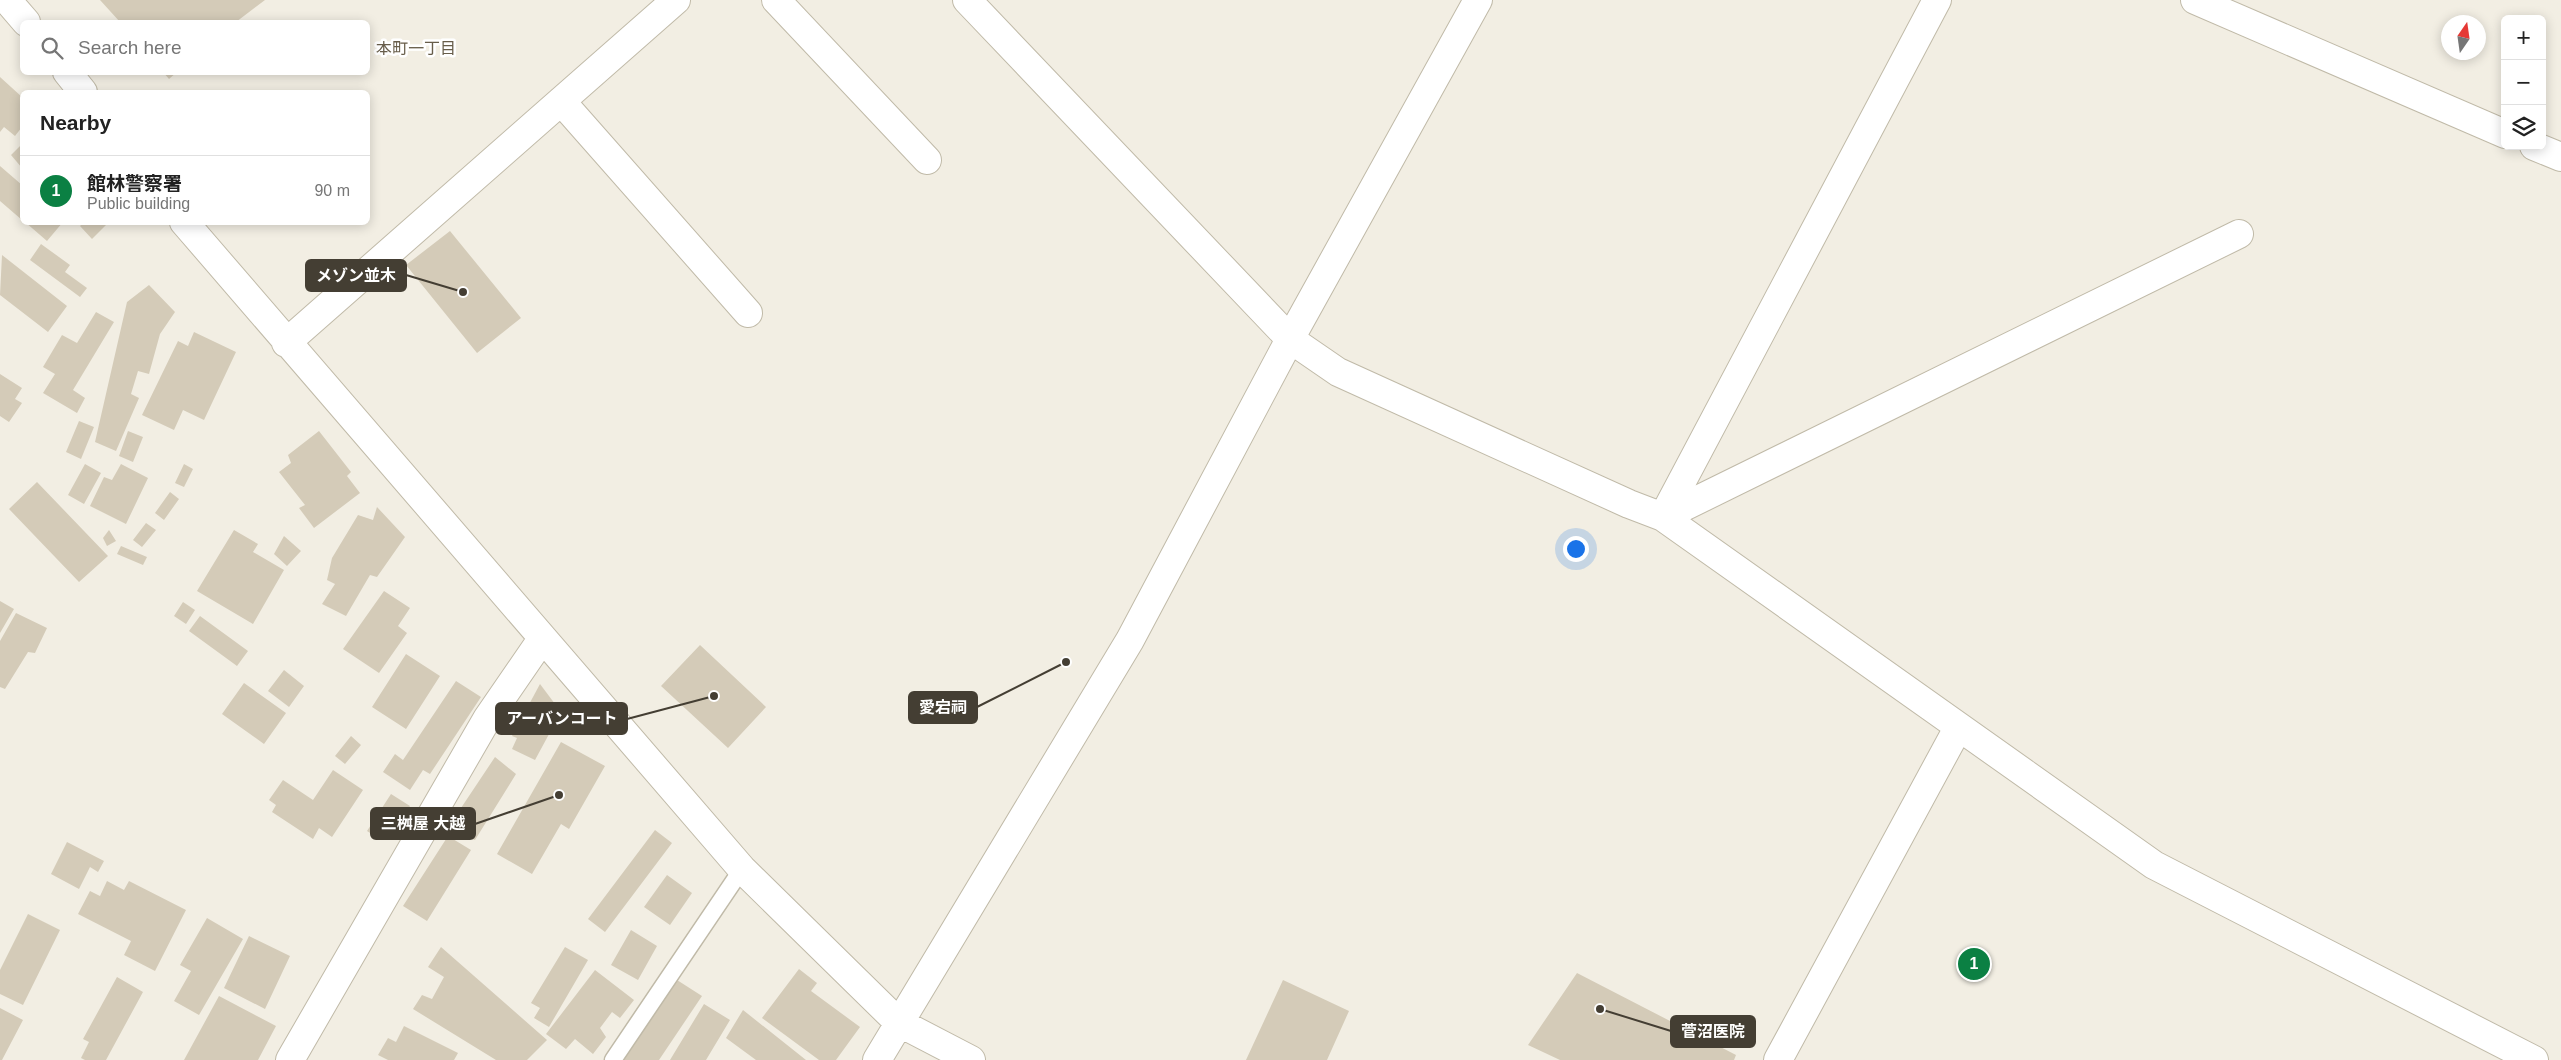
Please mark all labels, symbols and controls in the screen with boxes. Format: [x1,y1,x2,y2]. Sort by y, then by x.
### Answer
north arrow [2441,15,2486,60]
map controls [2501,15,2546,150]
button: + [2501,15,2546,60]
search box [20,20,370,75]
icon: search [38,34,66,62]
text: Search here [78,37,182,58]
district label: 本町一丁目 [376,40,456,57]
button: − [2501,60,2546,105]
button: layers [2501,105,2546,150]
text: Nearby [40,111,111,134]
text: 館林警察署 [87,173,182,194]
text: 1 [52,182,60,199]
text: 90 m [314,182,350,199]
text: Public building [87,195,190,212]
callout: メゾン並木 [306,260,406,291]
text: メゾン並木 [316,267,396,284]
your location [1563,536,1589,562]
callout: 愛宕祠 [909,692,977,723]
text: 愛宕祠 [919,699,967,716]
callout: アーバンコート [496,703,627,734]
text: アーバンコート [506,710,618,727]
callout: 三桝屋 大越 [371,808,475,839]
text: 三桝屋 大越 [381,814,465,832]
pin: 1 [1958,945,1990,983]
callout: 菅沼医院 [1671,1016,1755,1047]
text: 菅沼医院 [1681,1023,1745,1040]

